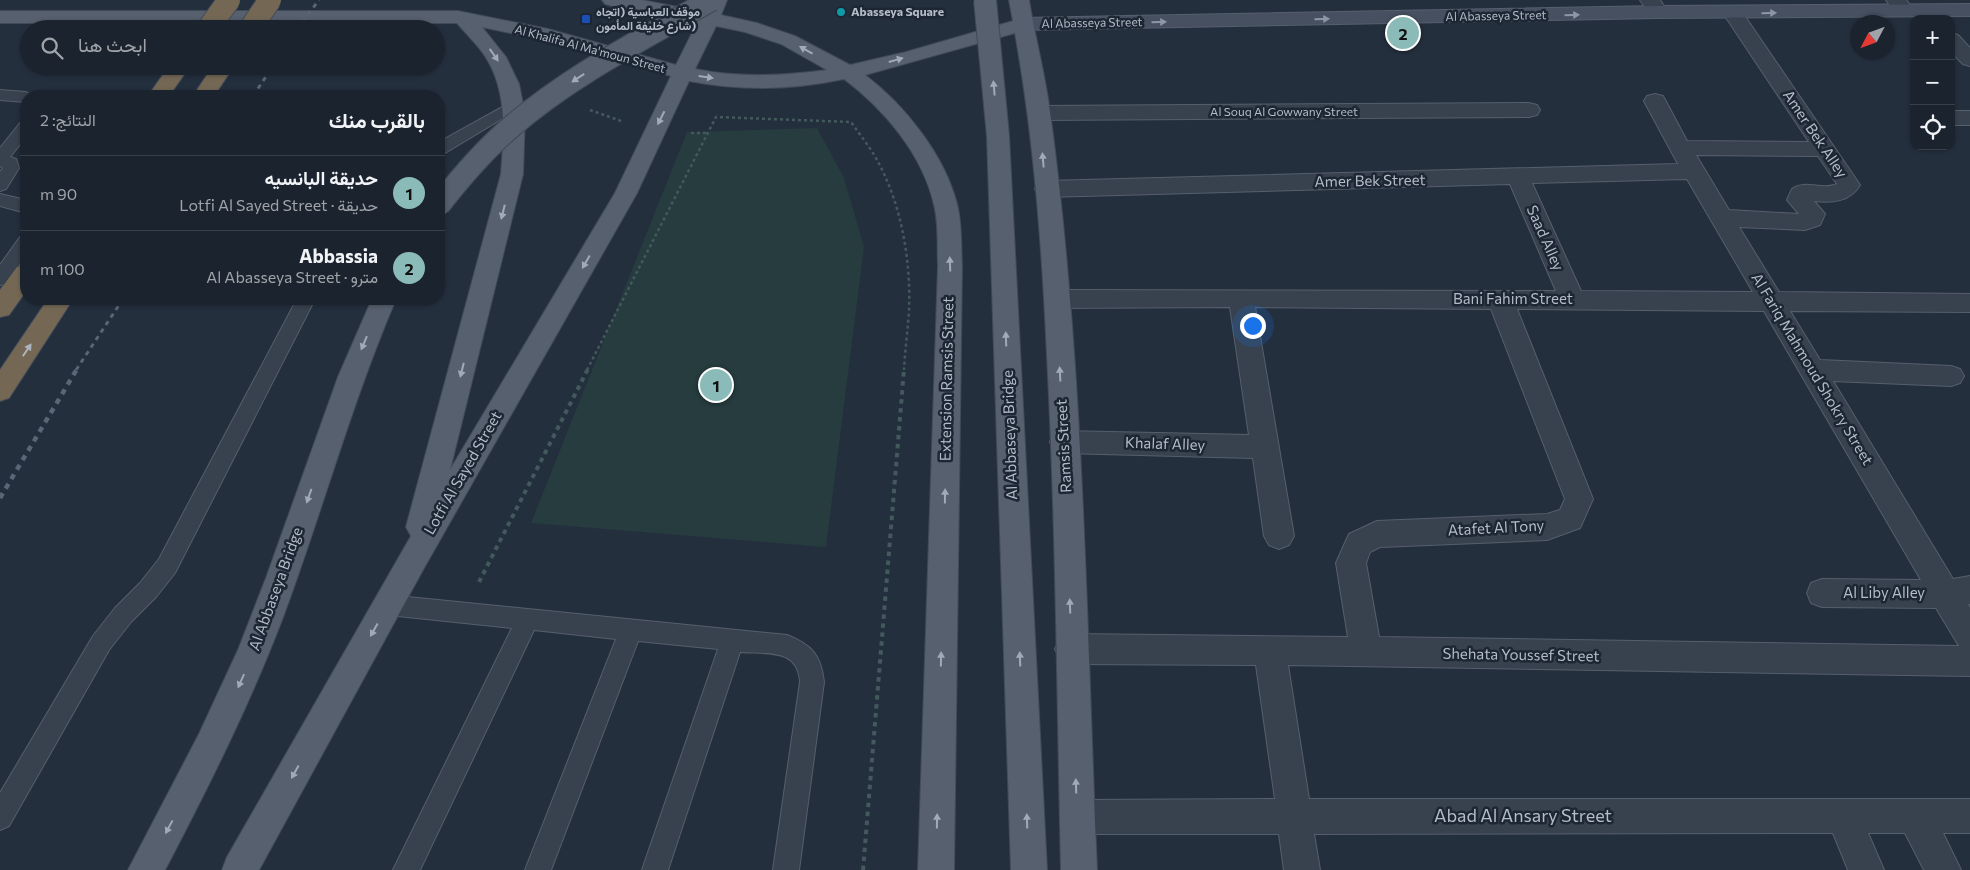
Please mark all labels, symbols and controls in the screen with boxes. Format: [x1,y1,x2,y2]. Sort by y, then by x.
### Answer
place label: موقف العباسية (اتجاه شارع خليفة المأمون) [596,4,700,34]
place label: Abasseya Square [851,4,944,18]
marker: Abasseya Square [835,6,847,18]
street label: Al Abasseya Street [1445,7,1547,23]
one-way arrow [1761,9,1777,17]
one-way arrow [1564,11,1580,19]
marker: موقف العباسية (اتجاه شارع خليفة المأمون) [580,13,592,25]
street label: Al Abasseya Street [1041,14,1143,30]
pin: 2 [1387,14,1419,52]
one-way arrow [1314,15,1330,23]
north arrow [1850,15,1895,60]
map controls [1910,15,1955,150]
button: + [1910,15,1955,60]
one-way arrow [1151,17,1167,25]
search box [20,20,445,75]
street label: Al Khalifa Al Ma'moun Street [513,21,667,75]
text: ابحث هنا [78,33,147,56]
icon: search [38,34,66,62]
one-way arrow [799,46,813,54]
one-way arrow [489,49,499,62]
one-way arrow [888,55,903,63]
button: − [1910,60,1955,105]
one-way arrow [571,73,585,82]
one-way arrow [699,74,715,82]
one-way arrow [989,80,997,96]
street label: Amer Bek Alley [1780,86,1852,181]
street label: Al Souq Al Gowwany Street [1210,104,1358,118]
button: locate [1910,105,1955,150]
text: بالقرب منك [329,107,425,132]
text: النتائج: 2 [40,110,96,129]
one-way arrow [657,110,665,125]
one-way arrow [1039,152,1047,168]
text: حديقة البانسيه [264,166,378,189]
street label: Amer Bek Street [1314,170,1426,190]
text: 90 m [40,184,77,203]
text: 1 [405,184,413,203]
text: حديقة · Lotfi Al Sayed Street [179,195,378,214]
street label: Saad Alley [1524,202,1568,273]
one-way arrow [499,205,507,220]
text: Abbassia [299,244,378,267]
one-way arrow [582,255,591,268]
one-way arrow [945,256,953,272]
text: 100 m [40,259,85,278]
text: 2 [404,259,414,278]
text: مترو · Al Abasseya Street [206,267,378,286]
street label: Al Fariq Mahmoud Shokry Street [1748,269,1877,468]
street label: Bani Fahim Street [1453,289,1573,307]
street label: Extension Ramsis Street [936,297,956,461]
your location [1240,313,1266,339]
one-way arrow [1002,331,1010,347]
one-way arrow [360,336,368,350]
one-way arrow [22,343,32,357]
one-way arrow [458,362,466,377]
pin: 1 [700,366,732,404]
one-way arrow [1056,366,1064,382]
street label: Al Abbaseya Bridge [998,370,1020,500]
street label: Ramsis Street [1052,399,1074,493]
street label: Lotfi Al Sayed Street [420,408,505,537]
street label: Khalaf Alley [1125,433,1206,453]
one-way arrow [941,488,949,504]
one-way arrow [305,489,313,504]
street label: Atafet Al Tony [1447,515,1545,539]
street label: Al Abbaseya Bridge [244,524,306,653]
street label: Al Liby Alley [1843,583,1925,601]
one-way arrow [1066,598,1074,614]
one-way arrow [370,623,379,637]
street label: Shehata Youssef Street [1442,644,1600,664]
one-way arrow [937,651,945,667]
one-way arrow [1015,651,1023,667]
one-way arrow [237,674,245,688]
one-way arrow [291,765,299,779]
one-way arrow [1072,778,1080,794]
street label: Abad Al Ansary Street [1434,804,1612,826]
one-way arrow [933,813,941,829]
one-way arrow [1022,813,1030,829]
one-way arrow [165,820,173,834]

